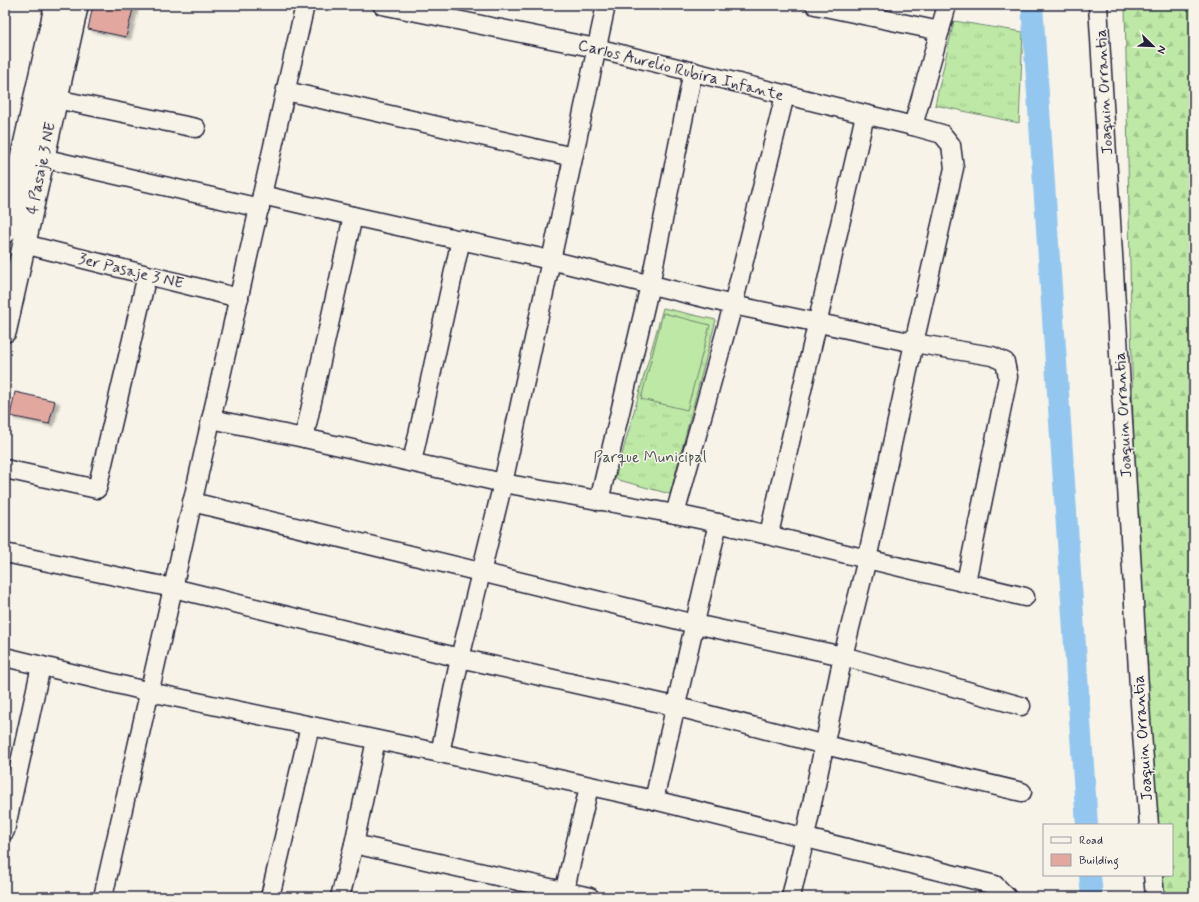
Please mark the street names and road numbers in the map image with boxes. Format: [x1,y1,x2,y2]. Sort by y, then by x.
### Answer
street label: Joaquin Orrantia [1090,29,1118,155]
street label: Carlos Aurelio Rubira Infante [576,34,786,106]
street label: 4 Pasaje 3 NE [21,120,61,216]
street label: 3er Pasaje 3 NE [76,248,186,294]
street label: Joaquin Orrantia [1109,352,1137,478]
street label: Joaquin Orrantia [1128,674,1158,802]

